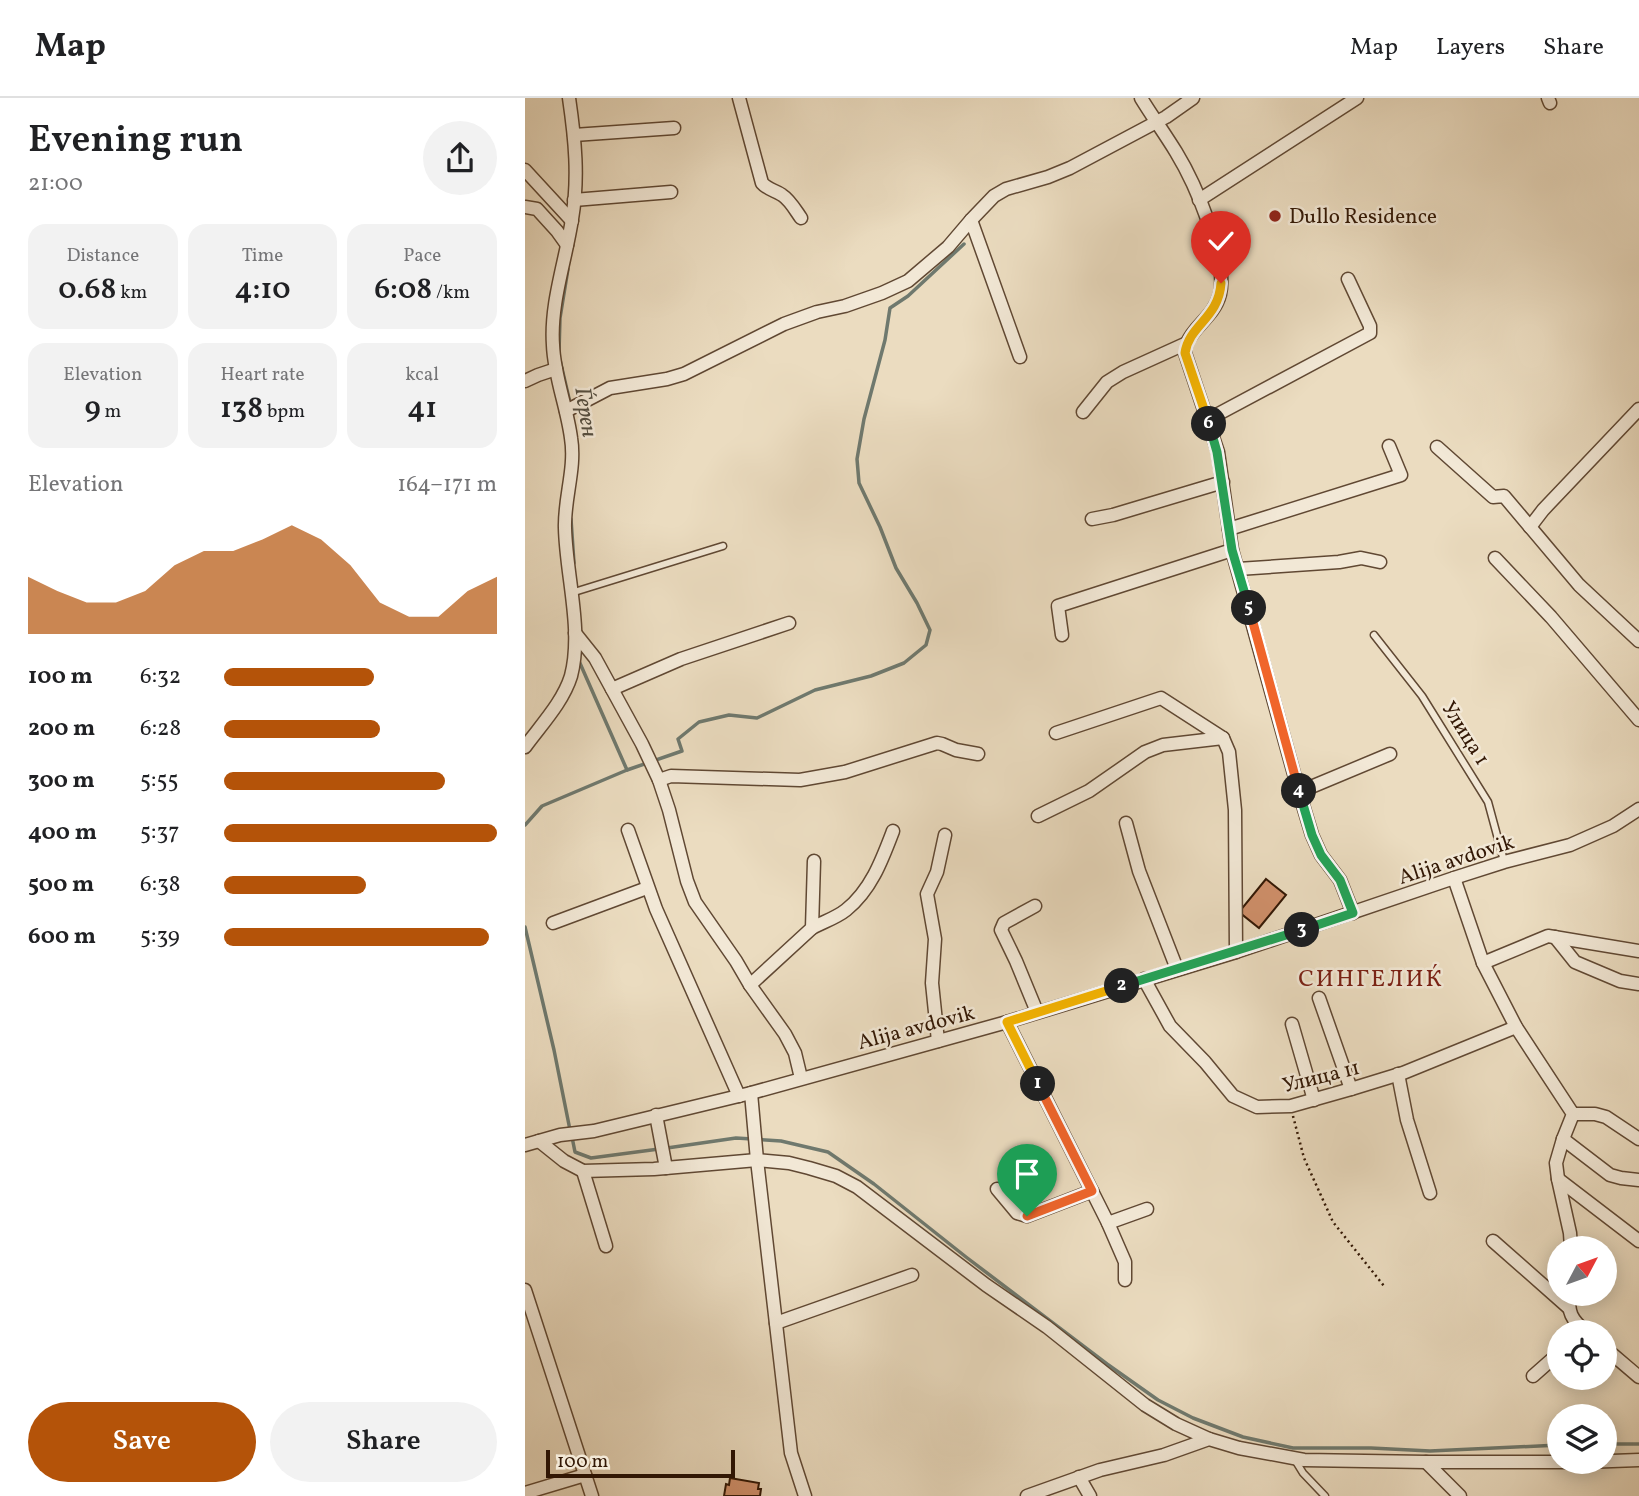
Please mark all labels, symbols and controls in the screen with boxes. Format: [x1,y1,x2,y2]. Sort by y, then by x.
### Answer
text: Map [35,25,106,71]
text: Map [1350,31,1398,65]
text: Layers [1436,31,1505,65]
text: Share [1543,31,1604,65]
text: Evening run [28,115,243,168]
button: share [423,121,497,195]
text: 21:00 [28,168,83,200]
place label: Dullo Residence [1289,203,1437,232]
marker: Dullo Residence [1267,208,1283,224]
pin [1191,211,1251,283]
icon: check [1202,222,1240,260]
text: Distance [66,243,139,269]
text: Time [242,243,283,269]
text: Pace [403,243,441,269]
text: 0.68 [58,269,116,311]
text: 4:10 [234,269,291,311]
text: 6:08 [374,269,432,311]
text: km [116,280,147,306]
text: /km [432,280,470,306]
text: Elevation [63,362,142,388]
text: Heart rate [221,362,304,388]
text: kcal [405,362,439,388]
water label: Ѓерен [565,385,605,440]
text: 9 [84,388,101,430]
text: 138 [220,388,263,430]
text: 41 [407,388,437,430]
text: m [101,399,121,425]
text: bpm [263,399,305,425]
pin: 6 [1191,406,1227,442]
text: 6 [1203,410,1214,436]
text: Elevation [28,469,124,501]
text: 164–171 m [397,469,497,501]
pin: 5 [1231,590,1267,626]
text: 5 [1244,594,1253,620]
text: 100 m [28,661,93,693]
text: 6:32 [140,661,181,693]
street label: Улица 1 [1434,696,1496,771]
text: 200 m [28,713,95,745]
text: 6:28 [140,713,181,745]
text: 300 m [28,765,95,797]
text: 5:55 [140,765,179,797]
pin: 4 [1281,774,1317,808]
text: 4 [1293,777,1304,803]
text: 400 m [28,817,97,849]
text: 5:37 [140,817,179,849]
street label: Alija avdovik [1395,828,1519,893]
text: 500 m [28,869,94,901]
text: 6:38 [140,869,181,901]
pin: 3 [1285,912,1319,948]
text: 3 [1297,916,1306,942]
text: 600 m [28,921,96,953]
text: 5:39 [140,921,180,953]
district label: СИНГЕЛИЌ [1298,963,1444,997]
pin: 2 [1105,968,1139,1004]
text: 2 [1117,972,1126,998]
street label: Alija avdovik [855,999,979,1058]
street label: Улица 11 [1280,1054,1363,1101]
pin: 1 [1021,1066,1055,1102]
text: 1 [1034,1070,1041,1096]
pin [997,1144,1057,1216]
icon: arrive [1008,1155,1046,1193]
north arrow [1547,1236,1617,1306]
map controls [1547,1236,1617,1474]
button: locate [1547,1320,1617,1390]
button: Save [28,1402,256,1482]
button: Share [270,1402,497,1482]
button: layers [1547,1404,1617,1474]
scale bar [546,1447,735,1479]
text: 100 m [557,1449,608,1475]

